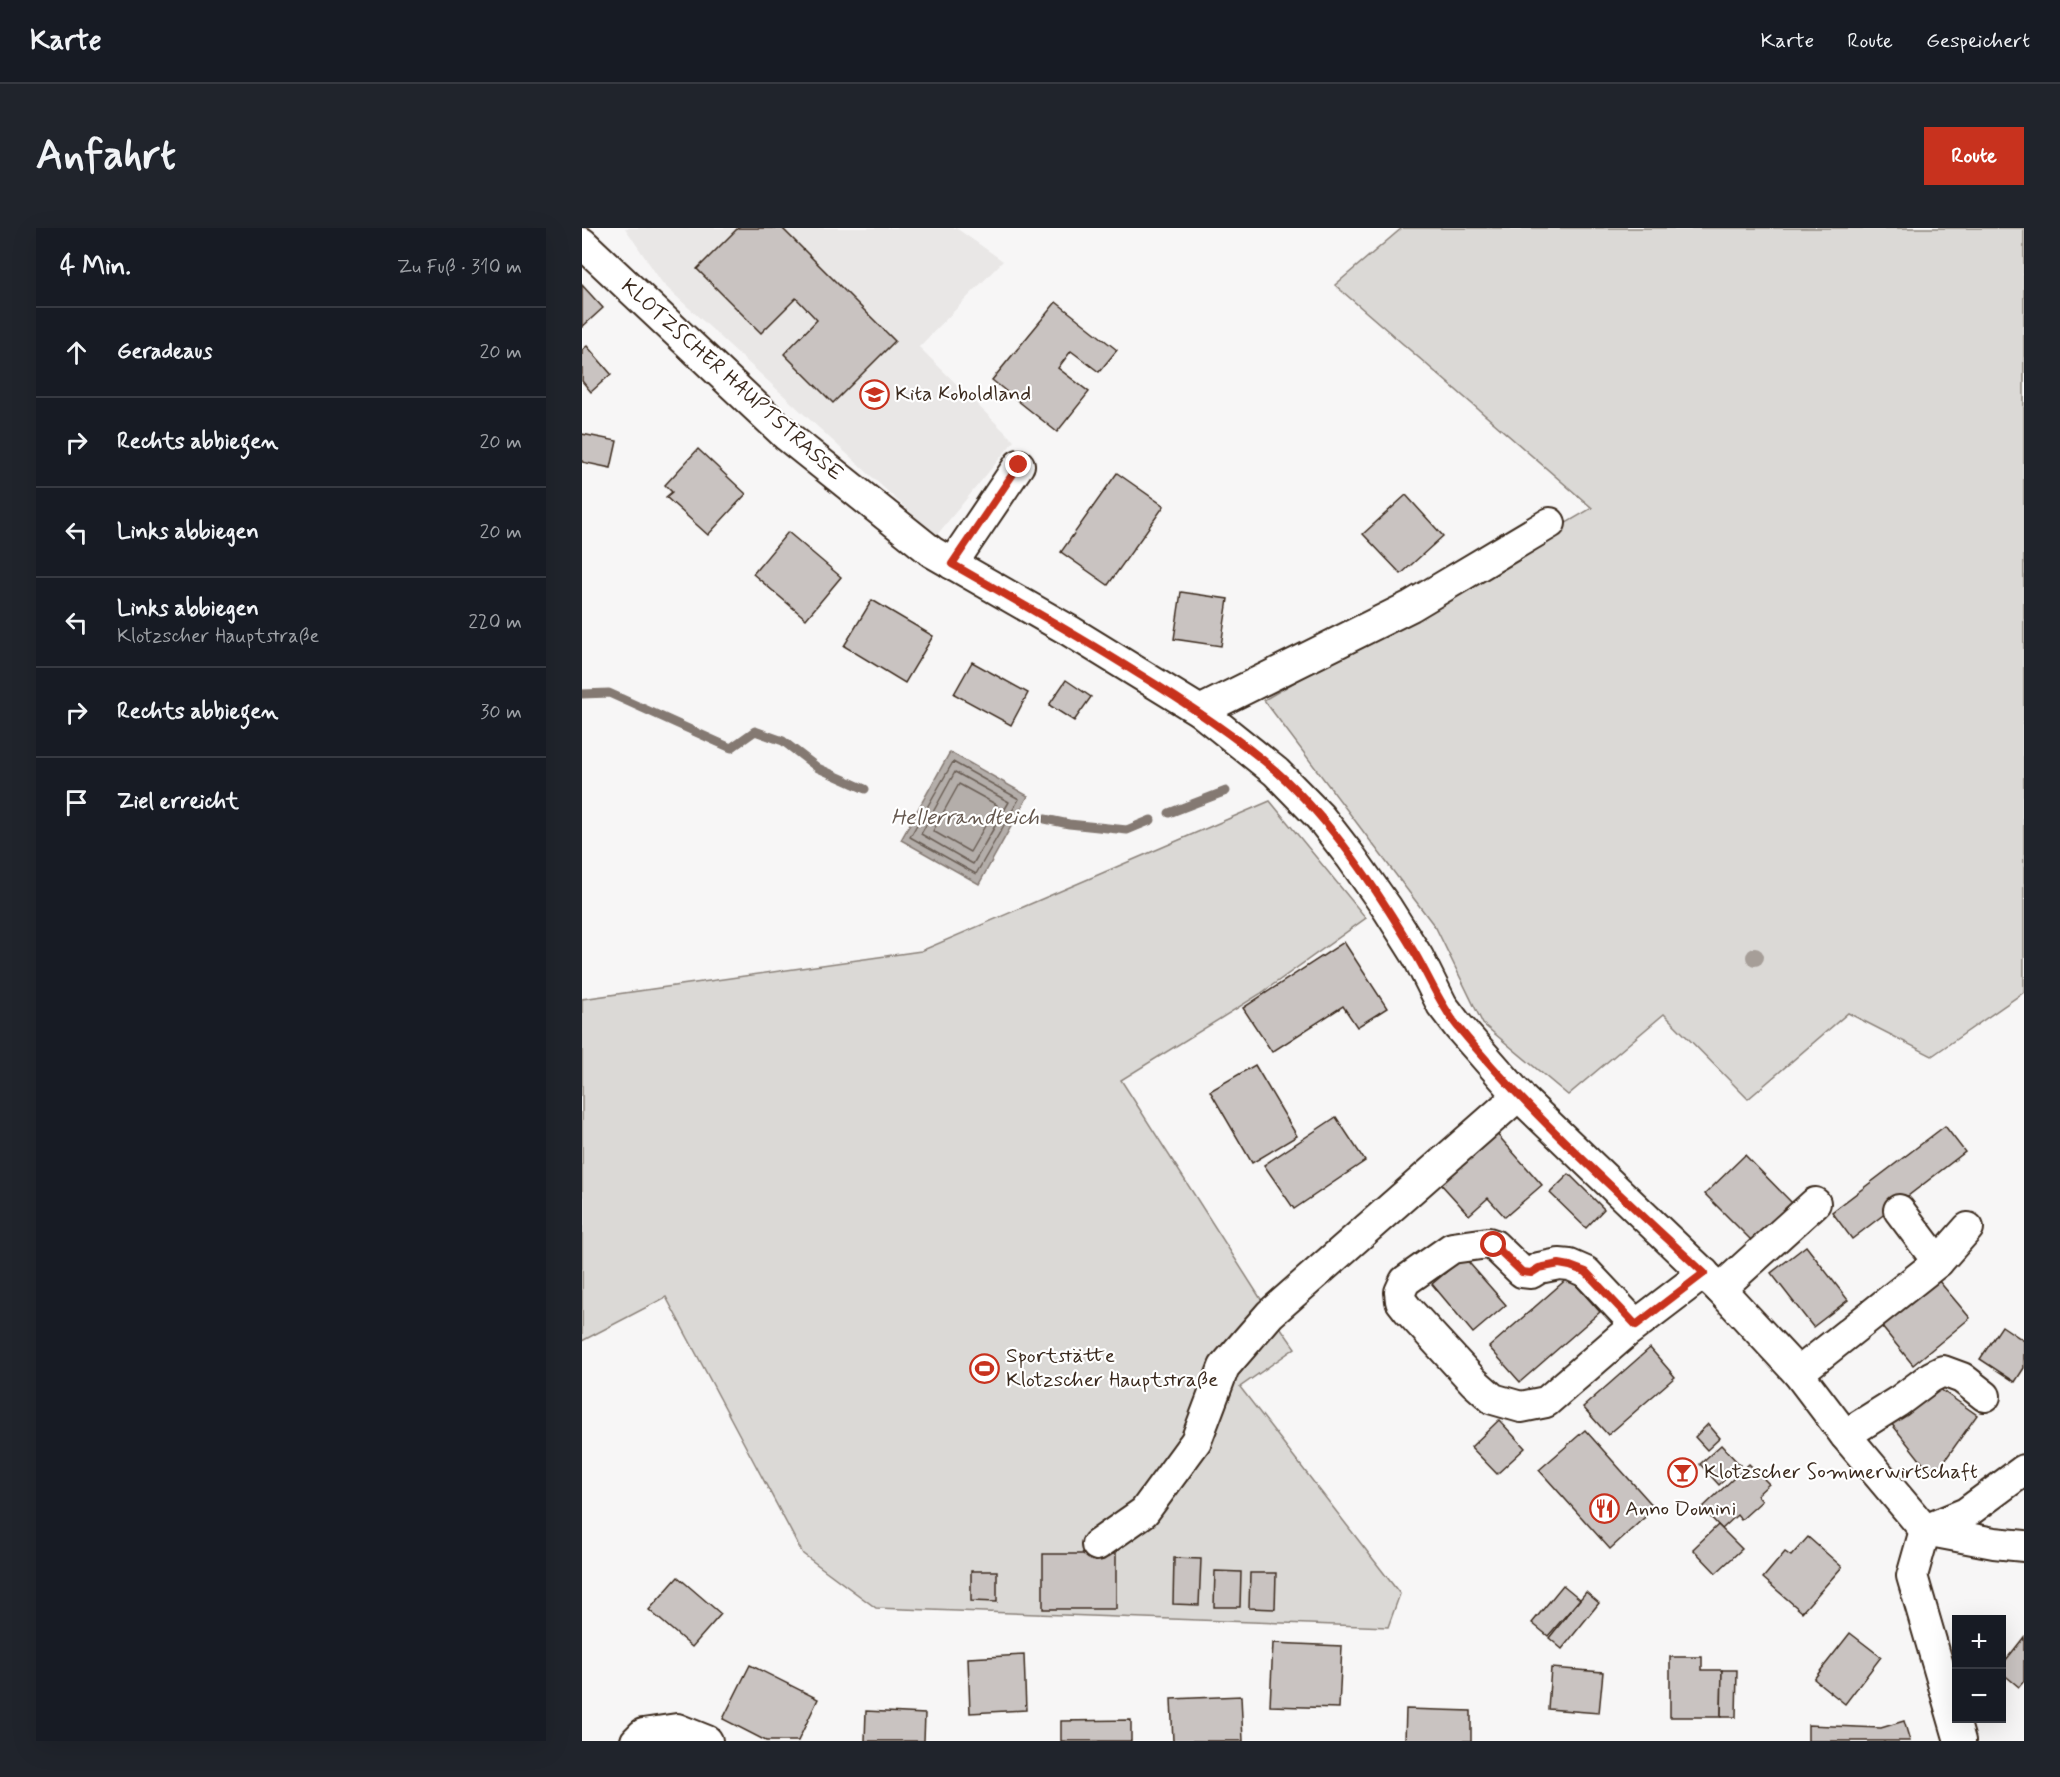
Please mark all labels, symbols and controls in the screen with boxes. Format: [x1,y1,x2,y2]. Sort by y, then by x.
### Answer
text: Karte [30,23,102,60]
text: Karte [1761,27,1814,55]
text: Route [1847,27,1893,55]
text: Gespeichert [1926,27,2030,55]
button: Route [1924,127,2024,185]
text: Anfahrt [36,129,176,184]
text: 4 Min. [60,250,131,284]
text: Zu Fuß · 310 m [397,254,522,281]
street label: KLOTZSCHER HAUPTSTRASSE [615,273,849,488]
icon: ahead [60,336,93,369]
text: Geradeaus [117,338,212,366]
text: 20 m [479,339,522,366]
school or university icon: Kita Koboldland [858,378,890,410]
place label: Kita Koboldland [895,380,1031,408]
icon: right [60,426,93,459]
text: Rechts abbiegen [117,428,278,456]
text: 20 m [479,429,522,456]
route end [1005,451,1031,477]
icon: left [60,516,93,549]
text: Links abbiegen [117,518,259,546]
text: 20 m [479,519,522,546]
text: Links abbiegen [117,595,259,623]
icon: left [60,606,93,639]
text: 220 m [468,609,522,636]
text: Klotzscher Hauptstraße [117,623,319,650]
icon: right [60,696,93,729]
text: Rechts abbiegen [117,698,278,726]
text: 30 m [480,699,522,726]
icon: arrive [60,786,93,819]
text: Ziel erreicht [117,788,239,816]
water label: Hellerrandteich [891,804,1040,832]
route start [1480,1231,1506,1257]
place label: Sportstätte Klotzscher Hauptstraße [1006,1342,1218,1394]
sports icon: Sportstätte Klotzscher Hauptstraße [969,1352,1001,1384]
bar icon: Klotzscher Sommerwirtschaft [1667,1456,1699,1488]
place label: Klotzscher Sommerwirtschaft [1704,1458,1978,1486]
restaurant icon: Anno Domini [1588,1493,1620,1525]
place label: Anno Domini [1625,1495,1736,1523]
map controls [1952,1615,2006,1723]
button: + [1952,1615,2006,1669]
button: − [1952,1669,2006,1723]

